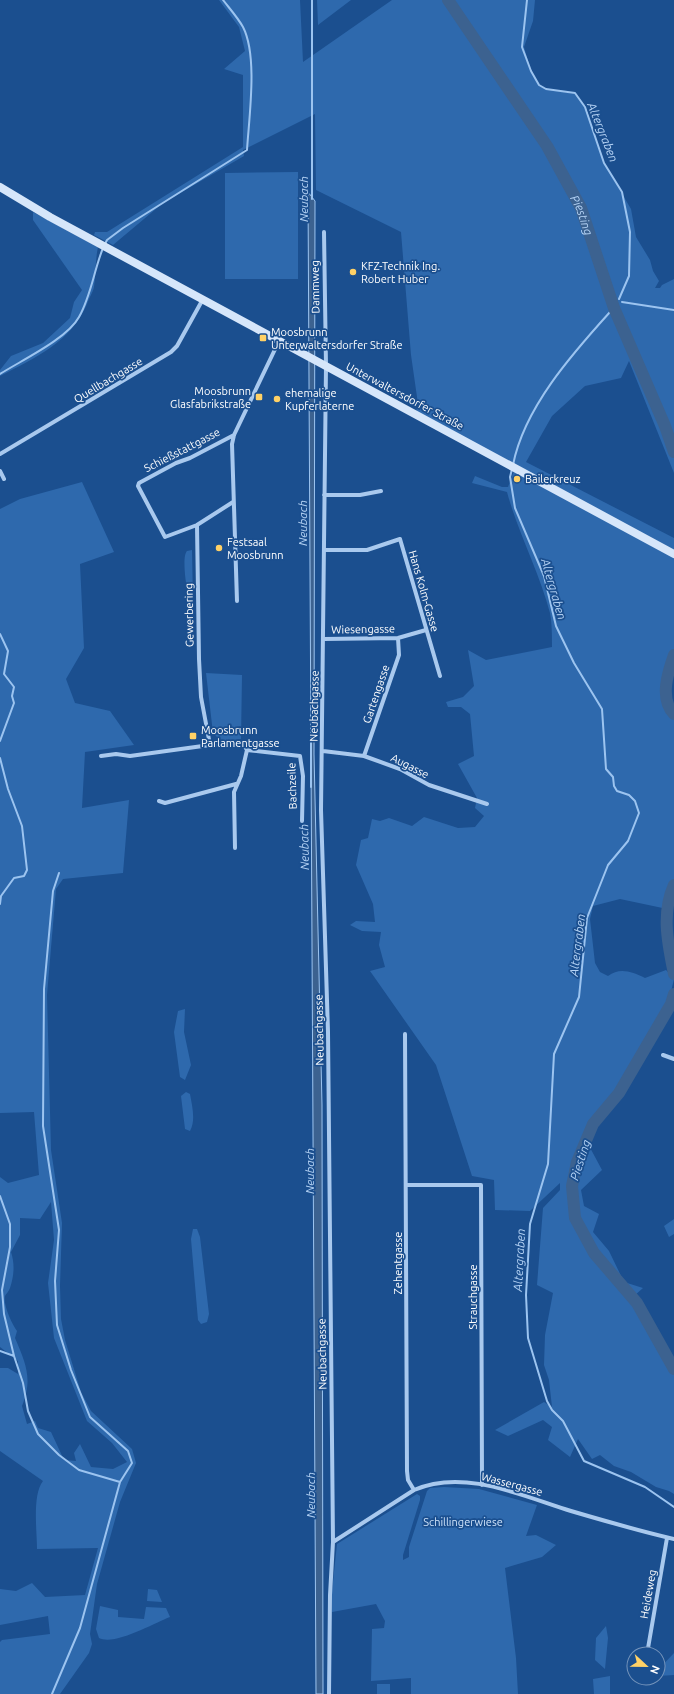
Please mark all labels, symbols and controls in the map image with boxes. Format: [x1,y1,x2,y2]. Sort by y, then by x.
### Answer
water label: Altergraben [585,99,621,164]
water label: Neubach [297,176,310,222]
water label: Piesting [569,192,596,237]
street label: Dammweg [309,260,321,314]
place label: KFZ-Technik Ing. Robert Huber [361,260,440,285]
marker: KFZ-Technik Ing. Robert Huber [348,267,358,277]
place label: Moosbrunn Unterwaltersdorfer Straße [271,326,403,351]
marker: Moosbrunn Unterwaltersdorfer Straße [258,333,268,343]
street label: Quellbachgasse [72,355,144,405]
street label: Unterwaltersdorfer Straße [344,360,466,432]
place label: Moosbrunn Glasfabrikstraße [170,385,251,410]
place label: ehemalige Kupferlaterne [285,387,354,412]
marker: Moosbrunn Glasfabrikstraße [254,392,264,402]
marker: ehemalige Kupferlaterne [272,394,282,404]
street label: Schießstattgasse [142,426,222,474]
place label: Bailerkreuz [525,473,581,485]
marker: Bailerkreuz [512,474,522,484]
water label: Neubach [296,500,309,546]
place label: Festsaal Moosbrunn [227,536,284,561]
marker: Festsaal Moosbrunn [214,543,224,553]
street label: Hans Kolm-Gasse [407,549,441,633]
water label: Altergraben [539,556,569,621]
street label: Gewerbering [182,583,196,647]
street label: Wiesengasse [331,622,395,636]
street label: Gartengasse [360,663,392,725]
street label: Neubachgasse [307,670,321,742]
place label: Moosbrunn Parlamentgasse [201,724,280,749]
marker: Moosbrunn Parlamentgasse [188,731,198,741]
street label: Augasse [389,751,431,781]
street label: Bachzeile [285,762,299,810]
water label: Neubach [297,824,311,870]
water label: Altergraben [567,913,587,978]
street label: Neubachgasse [312,994,326,1066]
water label: Piesting [567,1138,593,1182]
water label: Neubach [303,1148,316,1194]
water label: Altergraben [511,1228,527,1293]
street label: Zehentgasse [392,1232,404,1294]
street label: Strauchgasse [467,1264,479,1330]
street label: Neubachgasse [315,1318,329,1390]
street label: Wassergasse [480,1470,544,1498]
water label: Neubach [304,1472,317,1518]
park label: Schillingerwiese [423,1516,503,1528]
street label: Heideweg [638,1568,658,1620]
north arrow [626,1646,666,1686]
text: N [648,1664,662,1676]

